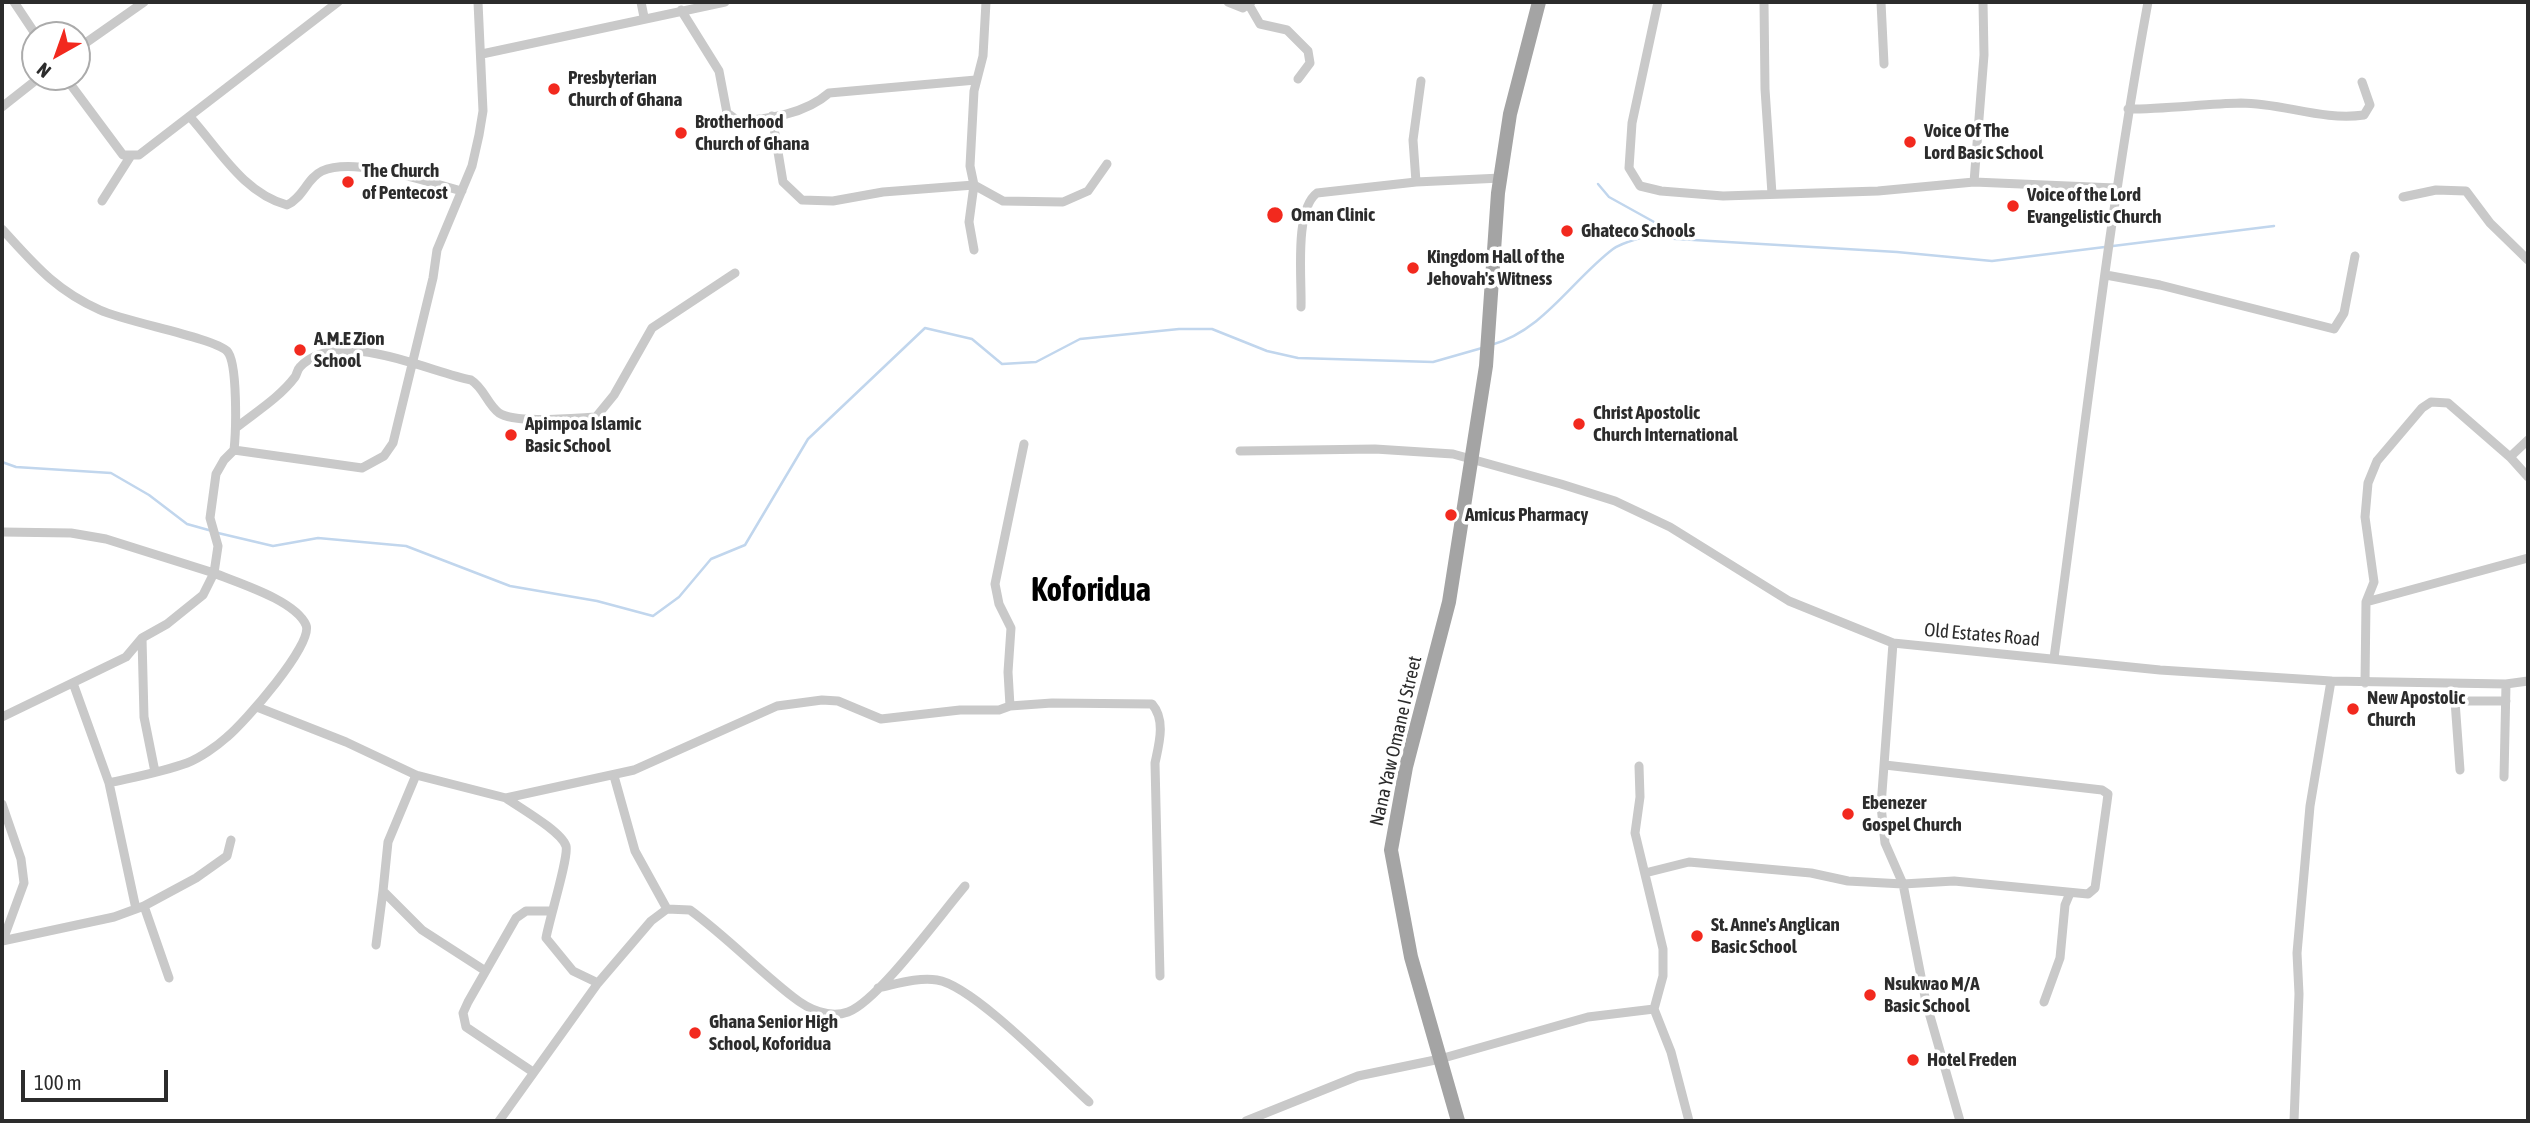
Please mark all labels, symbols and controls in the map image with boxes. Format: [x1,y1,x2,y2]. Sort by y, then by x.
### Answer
north arrow [21,21,91,91]
text: N [32,59,55,83]
place label: Presbyterian Church of Ghana [568,67,682,111]
marker: Presbyterian Church of Ghana [546,81,562,97]
place label: Brotherhood Church of Ghana [695,111,809,155]
place label: Voice Of The Lord Basic School [1924,120,2043,164]
marker: Brotherhood Church of Ghana [673,125,689,141]
marker: Voice Of The Lord Basic School [1902,134,1918,150]
place label: The Church of Pentecost [362,160,448,204]
marker: The Church of Pentecost [340,174,356,190]
place label: Voice of the Lord Evangelistic Church [2027,184,2162,228]
marker: Voice of the Lord Evangelistic Church [2005,198,2021,214]
place label: Oman Clinic [1291,204,1375,226]
marker: Oman Clinic [1265,205,1285,225]
place label: Ghateco Schools [1581,220,1695,242]
marker: Ghateco Schools [1559,223,1575,239]
place label: Kingdom Hall of the Jehovah's Witness [1427,246,1565,290]
marker: Kingdom Hall of the Jehovah's Witness [1405,260,1421,276]
place label: A.M.E Zion School [314,328,385,372]
marker: A.M.E Zion School [292,342,308,358]
place label: Christ Apostolic Church International [1593,402,1738,446]
place label: Apimpoa Islamic Basic School [525,413,641,457]
marker: Christ Apostolic Church International [1571,416,1587,432]
marker: Apimpoa Islamic Basic School [503,427,519,443]
place label: Amicus Pharmacy [1465,504,1588,526]
marker: Amicus Pharmacy [1443,507,1459,523]
district label: Koforidua [1031,571,1151,611]
street label: Old Estates Road [1923,619,2041,651]
street label: Nana Yaw Omane I Street [1365,654,1427,828]
place label: New Apostolic Church [2367,687,2465,731]
marker: New Apostolic Church [2345,701,2361,717]
place label: Ebenezer Gospel Church [1862,792,1962,836]
marker: Ebenezer Gospel Church [1840,806,1856,822]
place label: St. Anne's Anglican Basic School [1711,914,1840,958]
marker: St. Anne's Anglican Basic School [1689,928,1705,944]
place label: Nsukwao M/A Basic School [1884,973,1979,1017]
marker: Nsukwao M/A Basic School [1862,987,1878,1003]
place label: Ghana Senior High School, Koforidua [709,1011,838,1055]
marker: Ghana Senior High School, Koforidua [687,1025,703,1041]
place label: Hotel Freden [1927,1049,2017,1071]
marker: Hotel Freden [1905,1052,1921,1068]
scale bar [24,1056,172,1100]
text: 100 m [34,1070,82,1094]

